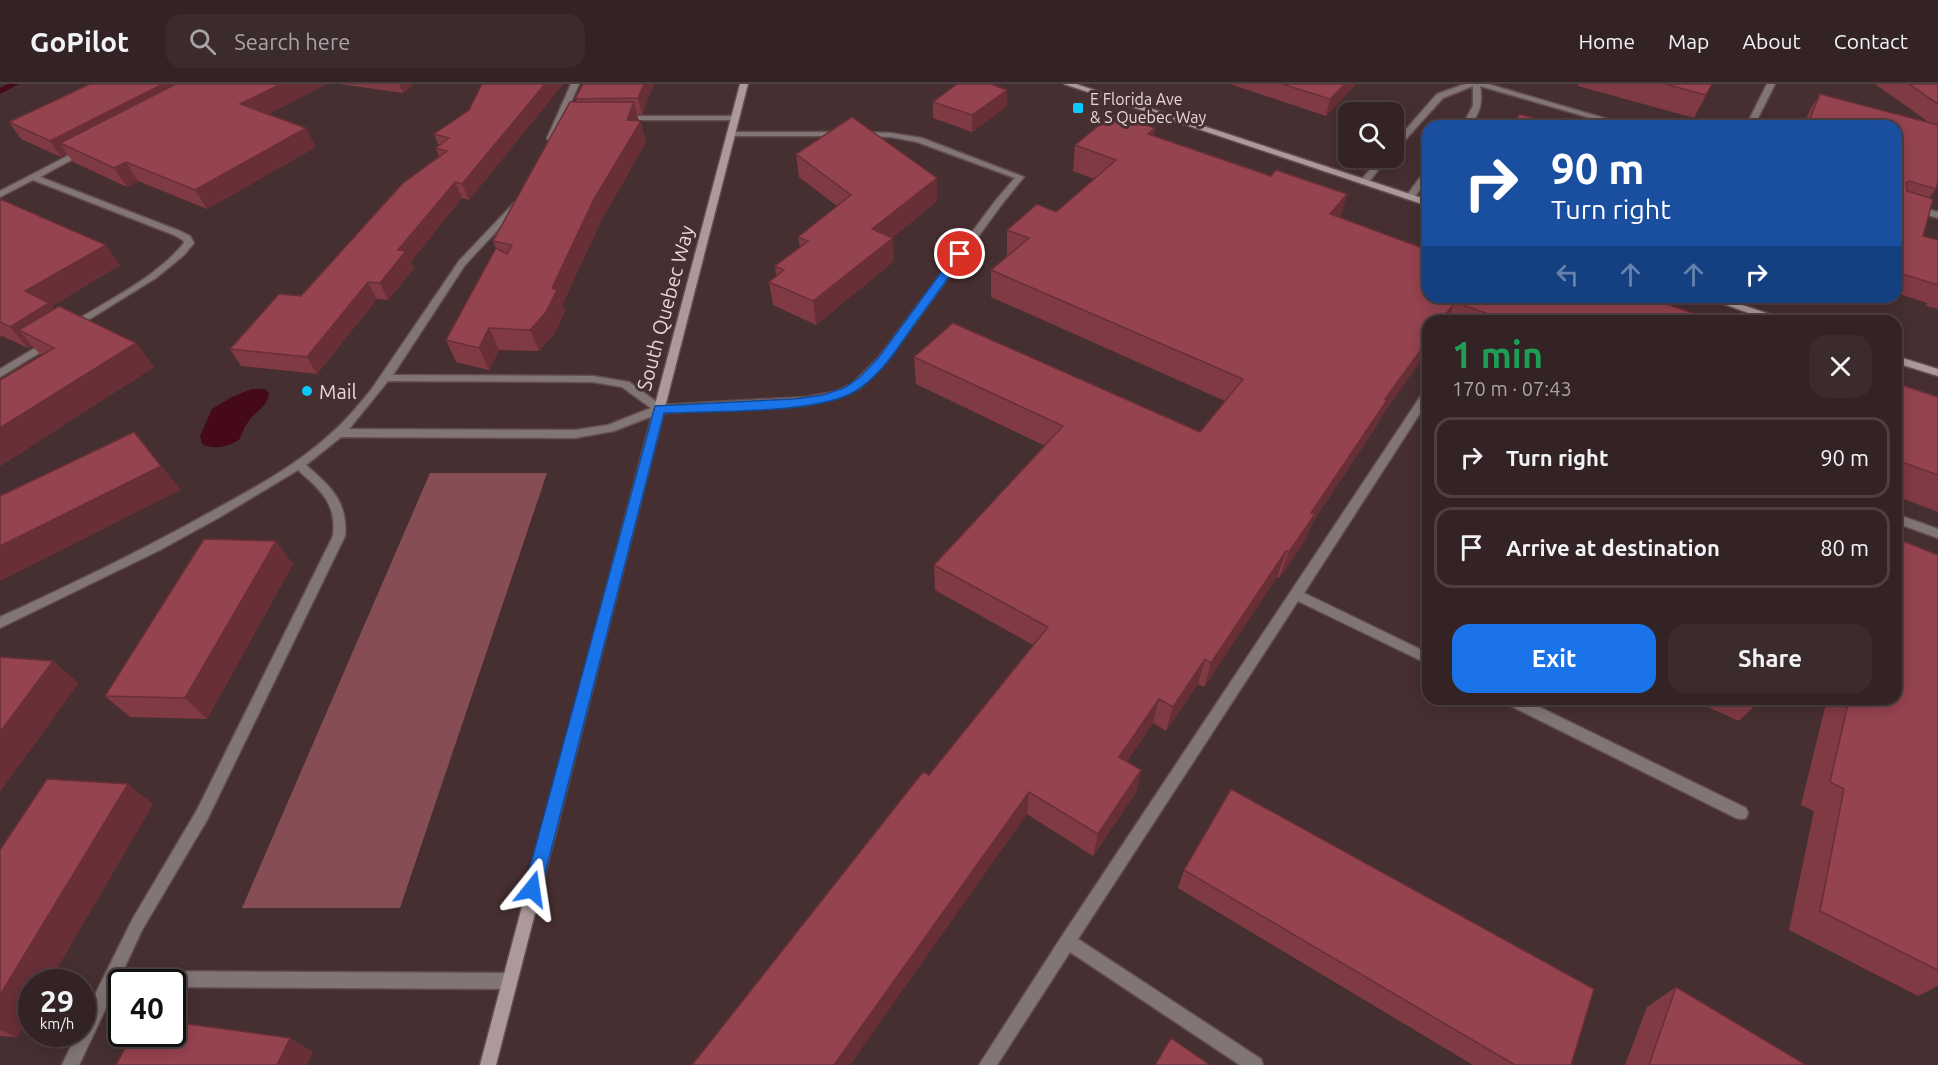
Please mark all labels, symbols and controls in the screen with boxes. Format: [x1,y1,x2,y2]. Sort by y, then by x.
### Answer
search box [165,14,585,68]
icon: search [186,25,219,58]
text: GoPilot [30,26,129,57]
text: Search here [234,29,350,54]
text: Home [1578,29,1635,53]
text: Map [1668,29,1709,53]
text: About [1742,29,1801,53]
text: Contact [1834,29,1908,53]
place label: E Florida Ave & S Quebec Way [1090,90,1207,126]
marker: E Florida Ave & S Quebec Way [1071,101,1085,115]
map controls [1338,102,1404,168]
button: search [1338,102,1404,168]
icon: right [1452,144,1530,222]
text: 90 m [1551,145,1645,192]
text: Turn right [1551,194,1671,224]
street label: South Quebec Way [632,223,698,393]
pin [934,228,985,279]
icon: arrive [943,237,976,270]
icon: left [1551,258,1584,291]
icon: ahead [1614,258,1647,291]
icon: ahead [1677,258,1710,291]
icon: right [1740,258,1773,291]
text: 1 min [1452,334,1543,375]
button: close [1809,335,1872,398]
text: 170 m · 07:43 [1452,377,1572,400]
place label: Mail [319,380,357,403]
marker: Mail [300,384,314,398]
icon: right [1455,441,1488,474]
text: Turn right [1506,445,1608,470]
text: 90 m [1820,445,1869,470]
icon: arrive [1455,531,1488,564]
text: Arrive at destination [1506,535,1720,560]
text: 80 m [1820,535,1869,560]
button: Exit [1452,624,1656,693]
button: Share [1668,624,1872,693]
position arrow [500,857,564,921]
speed limit sign: 40 [108,969,186,1047]
text: 29 [40,984,74,1018]
text: km/h [40,1015,74,1032]

